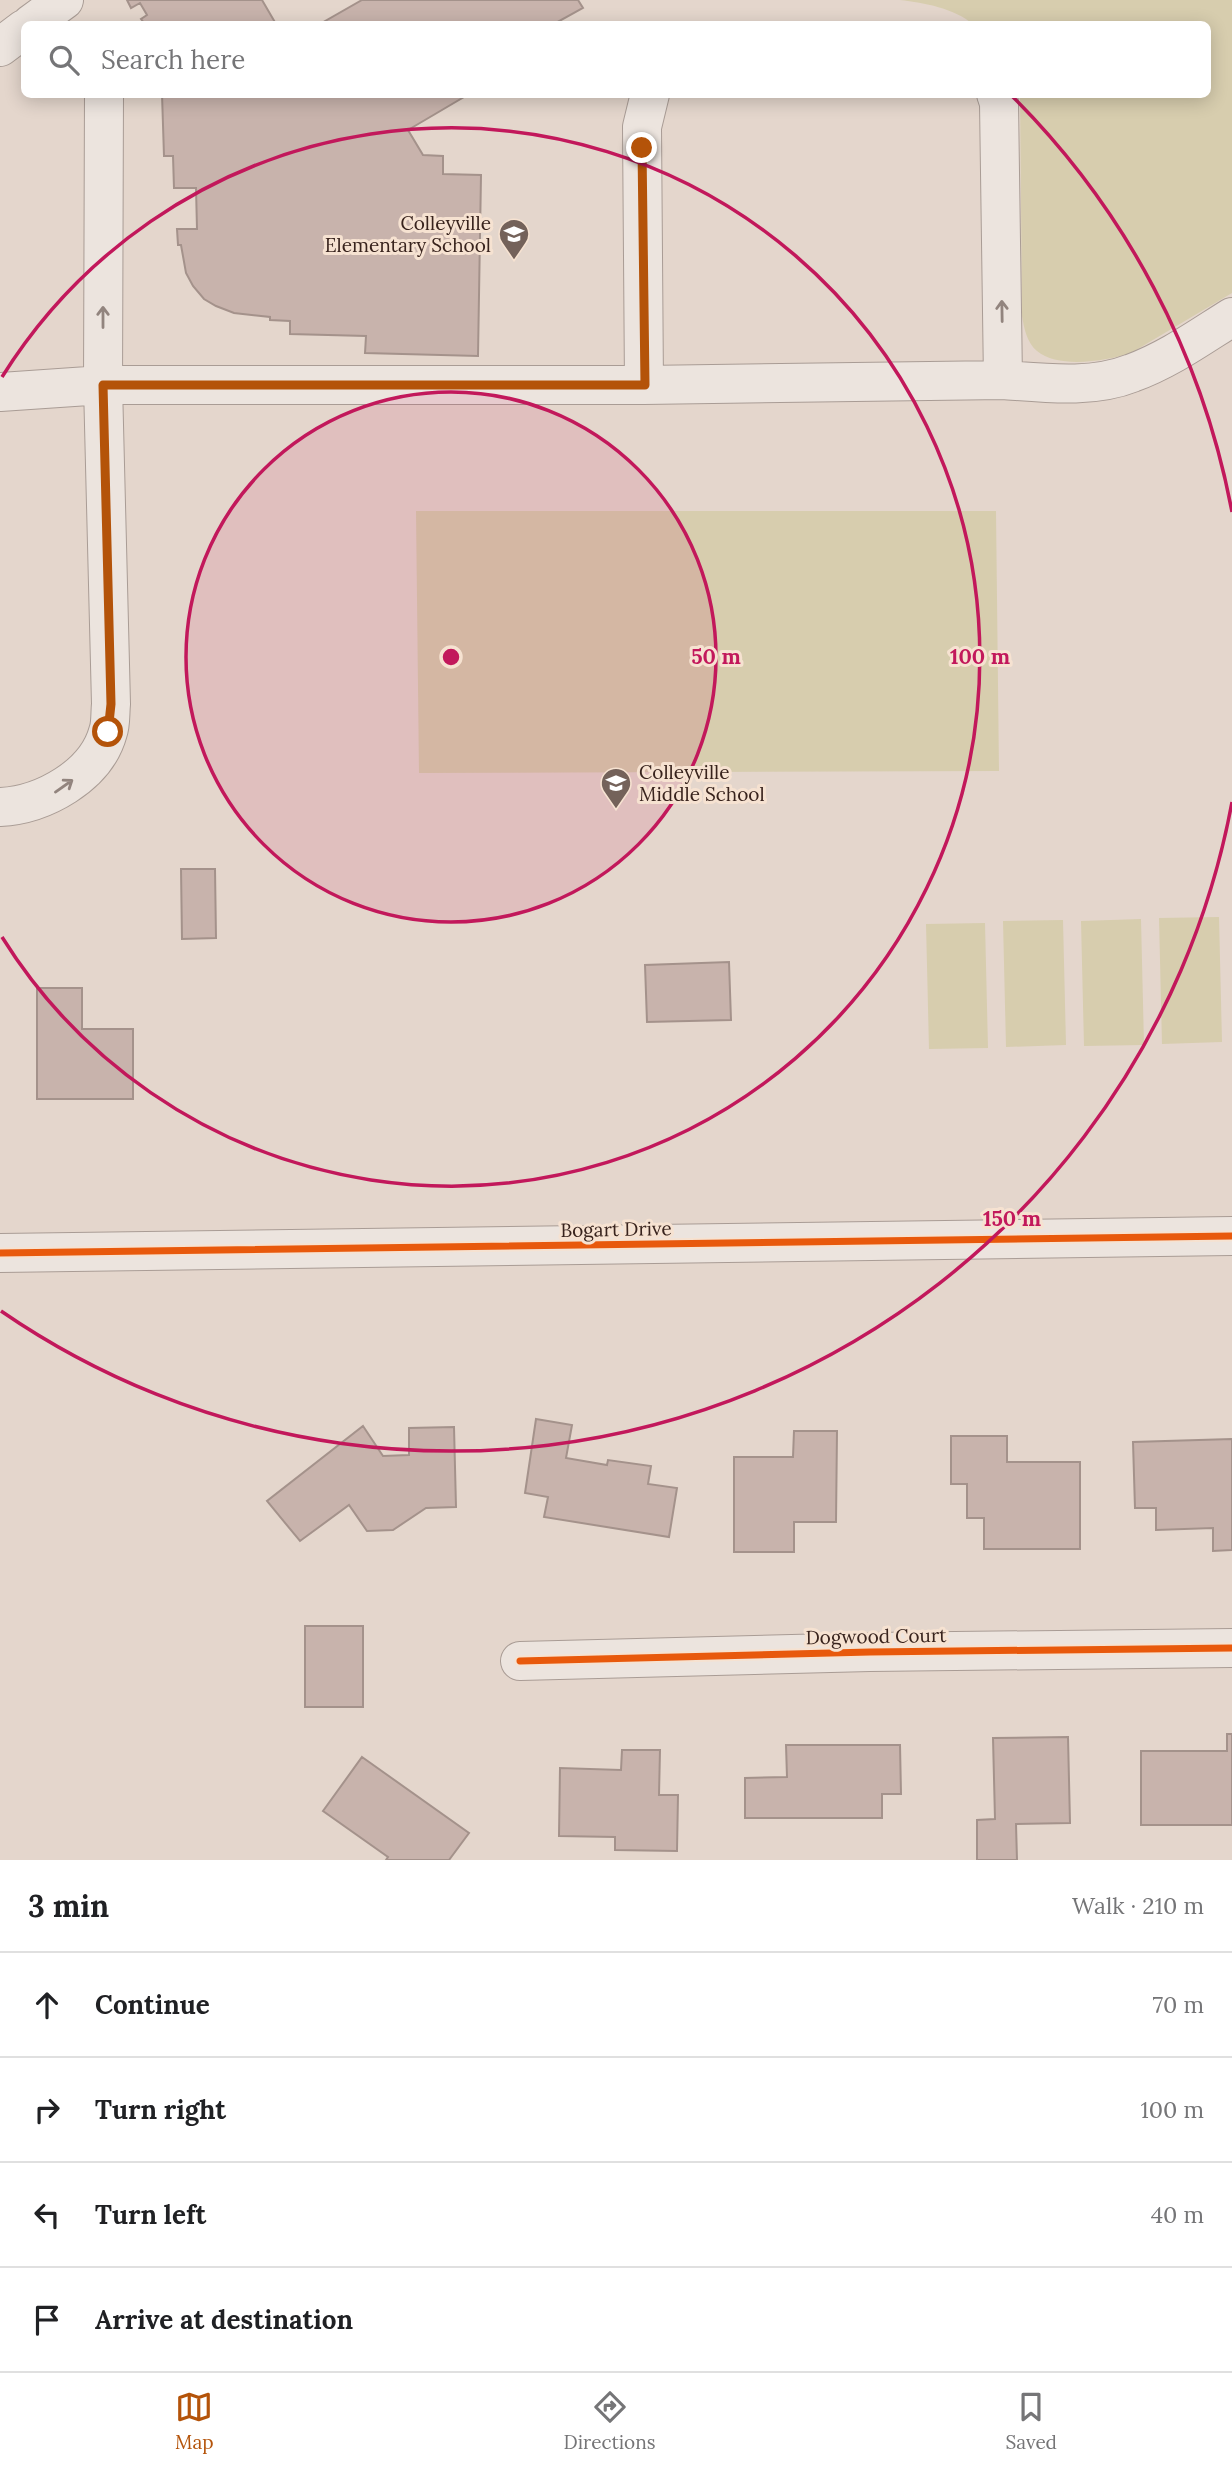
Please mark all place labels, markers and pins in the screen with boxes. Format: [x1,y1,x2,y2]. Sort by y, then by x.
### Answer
place label: Colleyville Elementary School [325,211,491,257]
school or university icon: Colleyville Elementary School [497,217,531,261]
centre of rings [439,645,463,669]
place label: Colleyville Middle School [639,760,765,806]
school or university icon: Colleyville Middle School [599,766,633,810]

